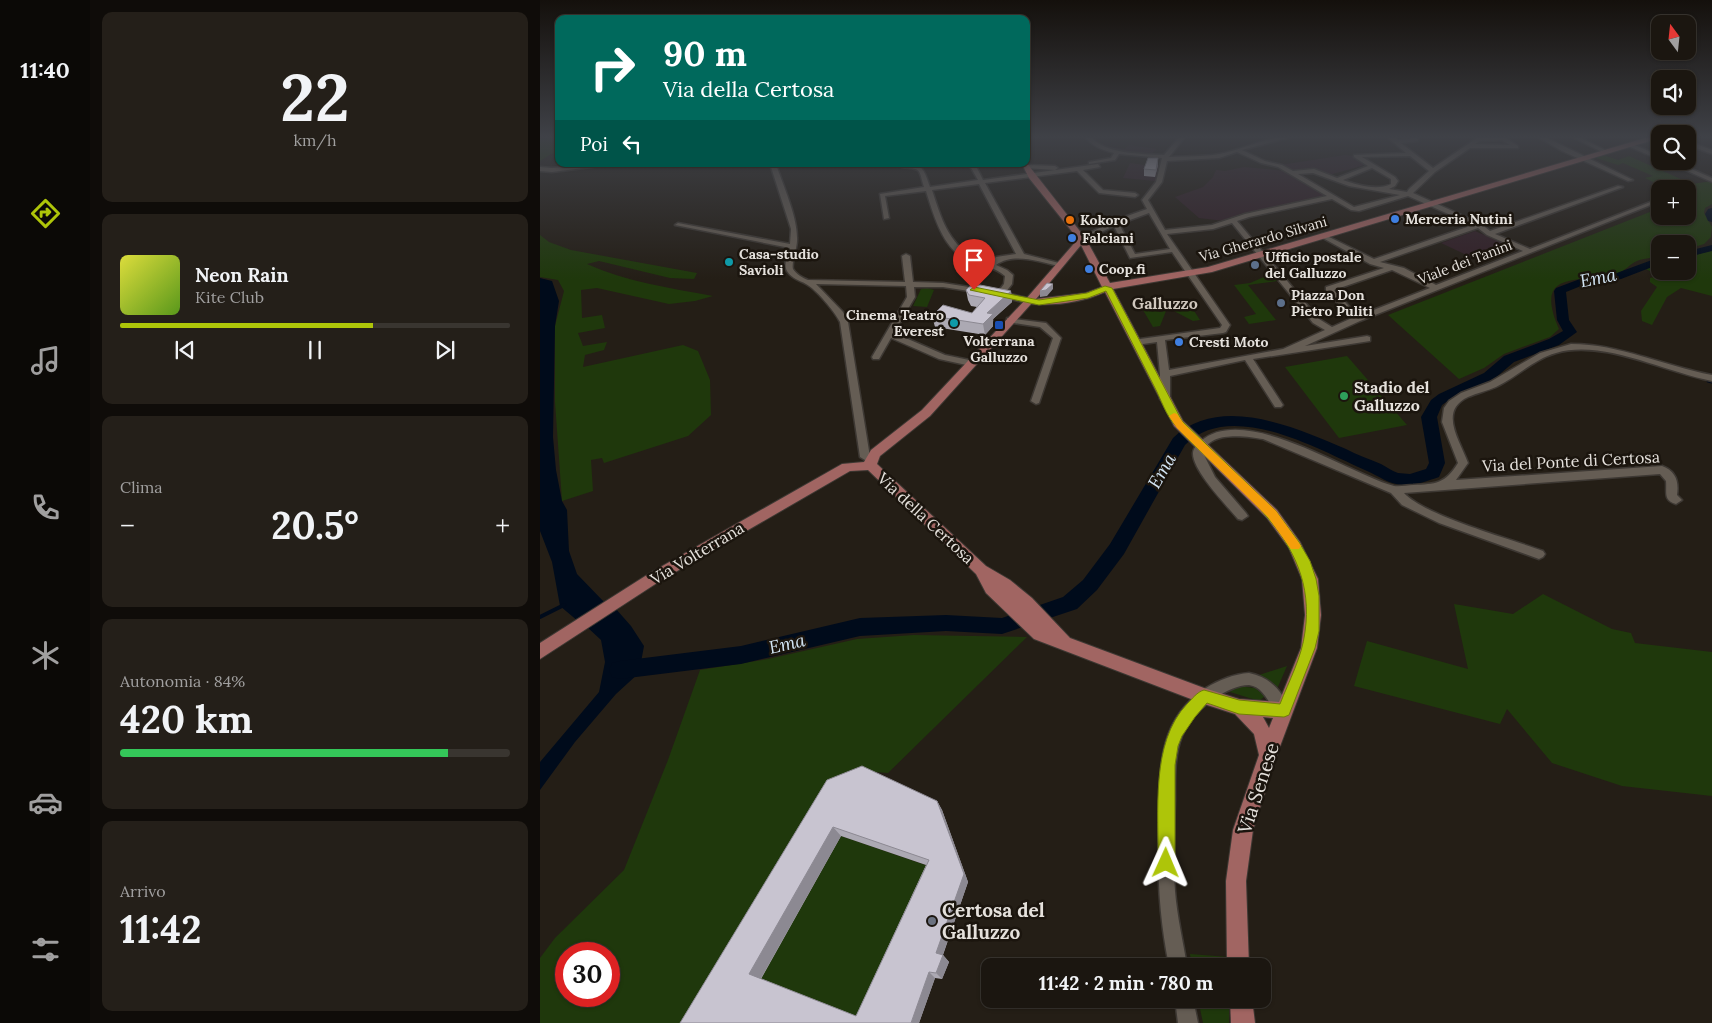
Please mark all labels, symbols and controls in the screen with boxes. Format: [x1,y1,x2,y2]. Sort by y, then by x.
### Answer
north arrow [1651,15,1696,60]
map controls [1651,15,1696,280]
text: 90 m [663,31,747,76]
icon: right [580,35,645,100]
text: 11:40 [20,56,70,84]
text: 22 [280,56,350,139]
button: sound [1651,70,1696,115]
text: Via della Certosa [663,75,834,103]
button: search [1651,125,1696,170]
text: km/h [293,130,337,150]
icon: left [618,130,646,158]
text: Poi [580,132,608,156]
button: + [1651,180,1696,225]
icon: directions [28,196,63,231]
place label: Merceria Nutini [1405,210,1513,228]
place label: Kokoro [1080,211,1128,229]
street label: Via Gherardo Silvani [1196,212,1329,266]
marker: Merceria Nutini [1389,213,1401,225]
marker: Kokoro [1064,214,1076,226]
place label: Falciani [1082,229,1134,247]
marker: Falciani [1066,232,1078,244]
button: − [1651,235,1696,280]
street label: Viale dei Tanini [1414,236,1515,289]
pin [953,239,995,290]
place label: Casa-studio Savioli [739,245,819,279]
icon: arrive [960,246,988,274]
place label: Ufficio postale del Galluzzo [1265,248,1362,282]
marker: Casa-studio Savioli [723,256,735,268]
marker: Ufficio postale del Galluzzo [1249,259,1261,271]
place label: Coop.fi [1099,260,1146,278]
text: Neon Rain [195,263,289,287]
marker: Coop.fi [1083,263,1095,275]
water label: Ema [1578,263,1618,292]
place label: Piazza Don Pietro Puliti [1291,286,1373,320]
text: Kite Club [195,287,264,307]
district label: Galluzzo [1132,293,1198,313]
marker: Piazza Don Pietro Puliti [1275,297,1287,309]
place label: Cinema Teatro Everest [846,306,944,340]
marker: Cinema Teatro Everest [948,317,960,329]
marker: Volterrana Galluzzo [993,319,1005,331]
place label: Volterrana Galluzzo [963,332,1035,366]
place label: Cresti Moto [1189,333,1269,351]
icon: previous [171,336,199,364]
icon: pause [301,336,329,364]
icon: next [431,336,459,364]
marker: Cresti Moto [1173,336,1185,348]
icon: music [28,343,63,378]
place label: Stadio del Galluzzo [1354,377,1430,415]
marker: Stadio del Galluzzo [1338,390,1350,402]
street label: Via del Ponte di Certosa [1481,446,1660,476]
water label: Ema [1142,449,1181,492]
street label: Via della Certosa [873,467,978,568]
text: Clima [120,477,163,497]
icon: phone [28,490,63,525]
text: 20.5° [271,501,359,549]
text: − [120,508,135,544]
text: + [495,508,510,544]
street label: Via Volterrana [646,517,747,589]
water label: Ema [766,628,807,659]
icon: climate [28,638,63,673]
text: Autonomia · 84% [120,671,245,691]
text: 420 km [120,695,253,743]
street label: Via Senese [1232,739,1284,837]
icon: car [28,785,63,820]
position arrow [1139,836,1191,888]
text: Arrivo [120,881,166,901]
place label: Certosa del Galluzzo [942,898,1045,944]
text: 11:42 [120,905,201,953]
marker: Certosa del Galluzzo [926,915,938,927]
icon: filters [28,932,63,967]
speed limit sign: 30 [555,942,620,1007]
text: 11:42 · 2 min · 780 m [1039,971,1213,995]

